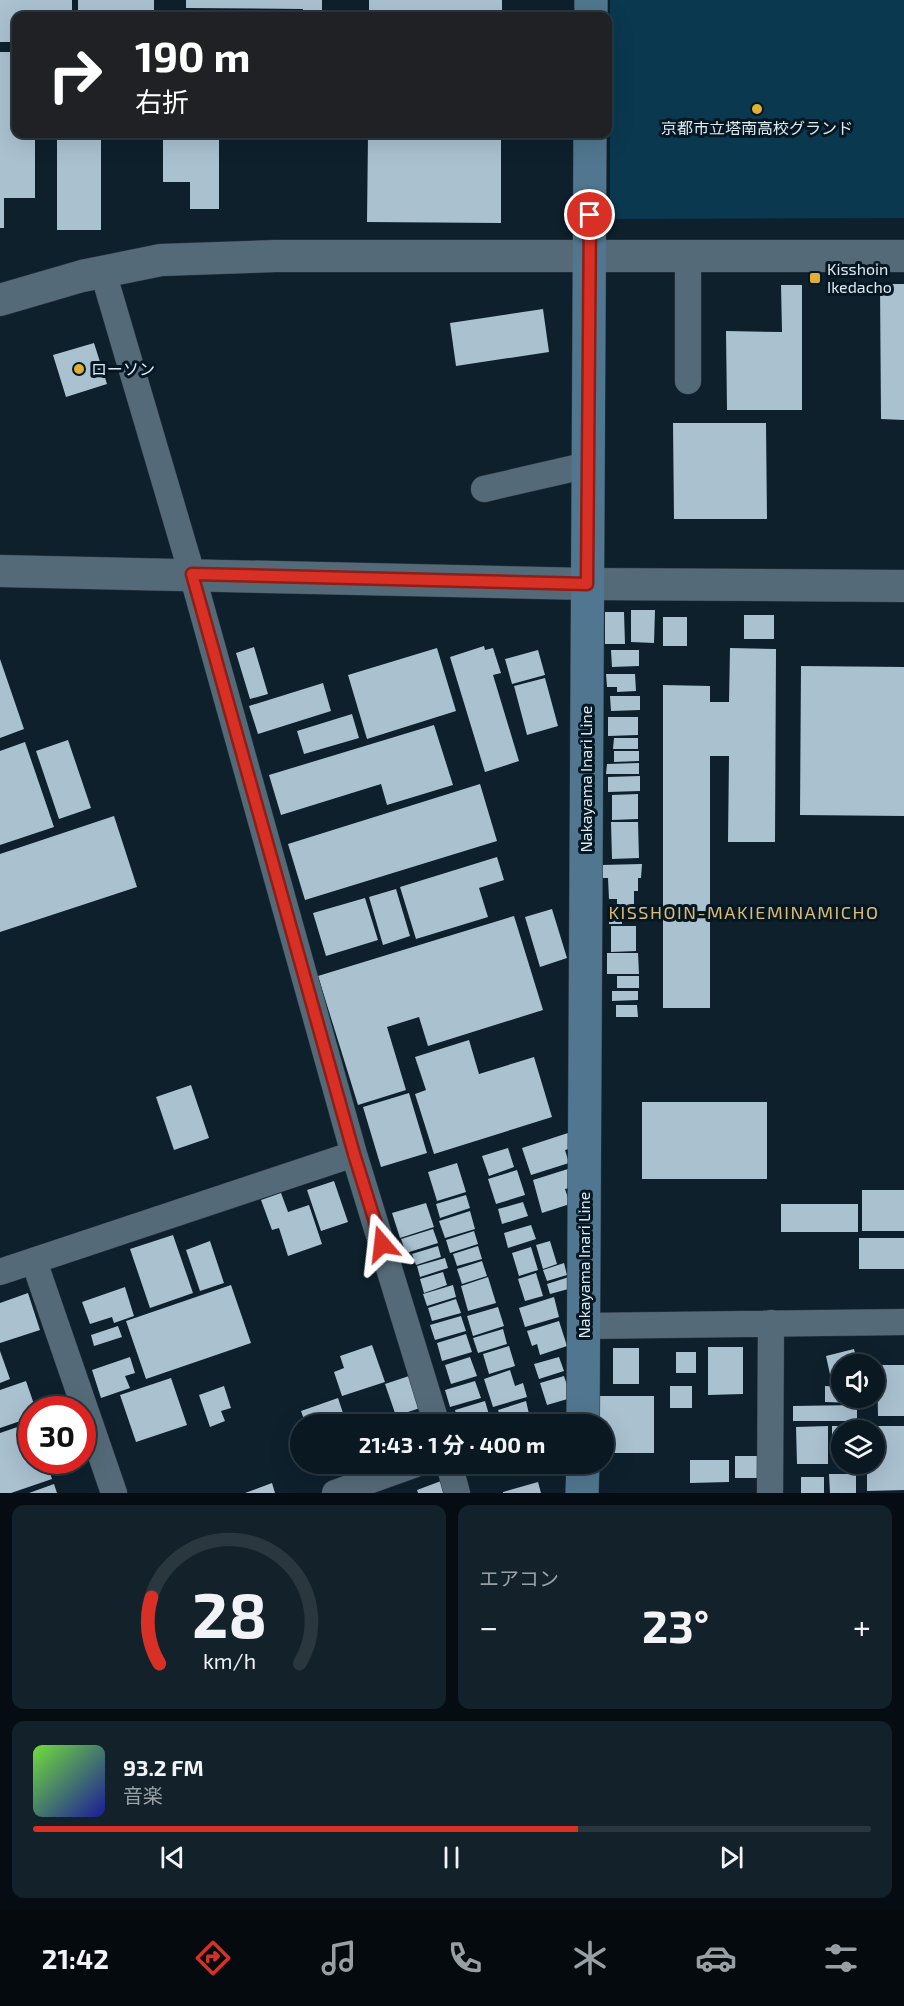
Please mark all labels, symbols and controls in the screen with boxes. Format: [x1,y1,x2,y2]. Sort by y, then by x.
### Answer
text: 190 m [135,30,251,80]
icon: right [36,36,114,114]
text: 右折 [135,85,189,117]
marker: 京都市立塔南高校グランド [750,102,764,116]
place label: 京都市立塔南高校グランド [661,118,853,137]
pin [564,189,615,240]
icon: arrive [573,198,606,231]
place label: Kisshoin Ikedacho [827,259,892,296]
marker: Kisshoin Ikedacho [808,271,822,285]
place label: ローソン [91,359,155,378]
marker: ローソン [72,362,86,376]
street label: Nakayama Inari Line [576,706,595,852]
district label: KISSHOIN-MAKIEMINAMICHO [608,901,880,923]
street label: Nakayama Inari Line [574,1192,593,1338]
position arrow [350,1212,414,1276]
map controls [831,1354,885,1474]
button: sound [831,1354,885,1408]
speed limit sign: 30 [18,1396,96,1474]
button: layers [831,1420,885,1474]
text: 21:43 · 1 分 · 400 m [359,1431,545,1457]
text: エアコン [479,1566,559,1590]
text: 28 [191,1576,267,1651]
text: 23° [642,1598,709,1652]
text: − [479,1606,498,1646]
text: + [853,1606,871,1646]
text: km/h [202,1648,256,1673]
text: 93.2 FM [123,1754,204,1780]
text: 音楽 [123,1783,163,1807]
icon: previous [156,1841,189,1874]
icon: pause [435,1841,468,1874]
icon: next [715,1841,748,1874]
icon: directions [192,1937,234,1979]
icon: music [318,1937,360,1979]
icon: phone [444,1937,486,1979]
icon: climate [569,1937,611,1979]
icon: car [695,1937,737,1979]
icon: filters [820,1937,862,1979]
text: 21:42 [42,1942,109,1974]

